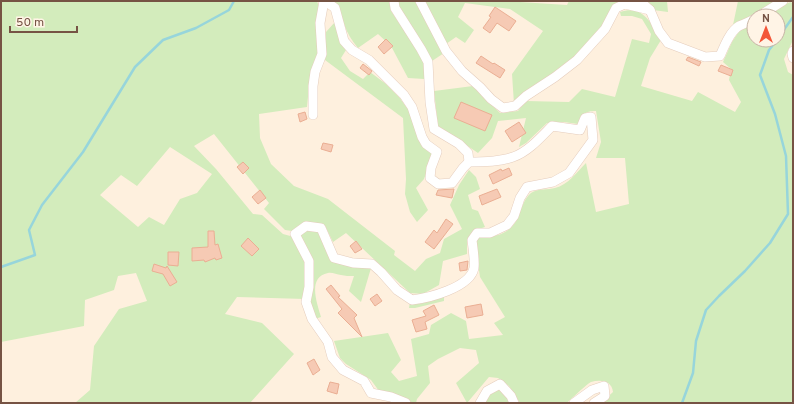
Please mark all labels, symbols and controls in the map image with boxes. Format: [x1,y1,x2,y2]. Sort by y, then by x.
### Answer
scale bar [10,8,77,34]
north arrow [746,8,786,48]
text: N [762,12,770,26]
text: 50 m [16,15,44,31]

